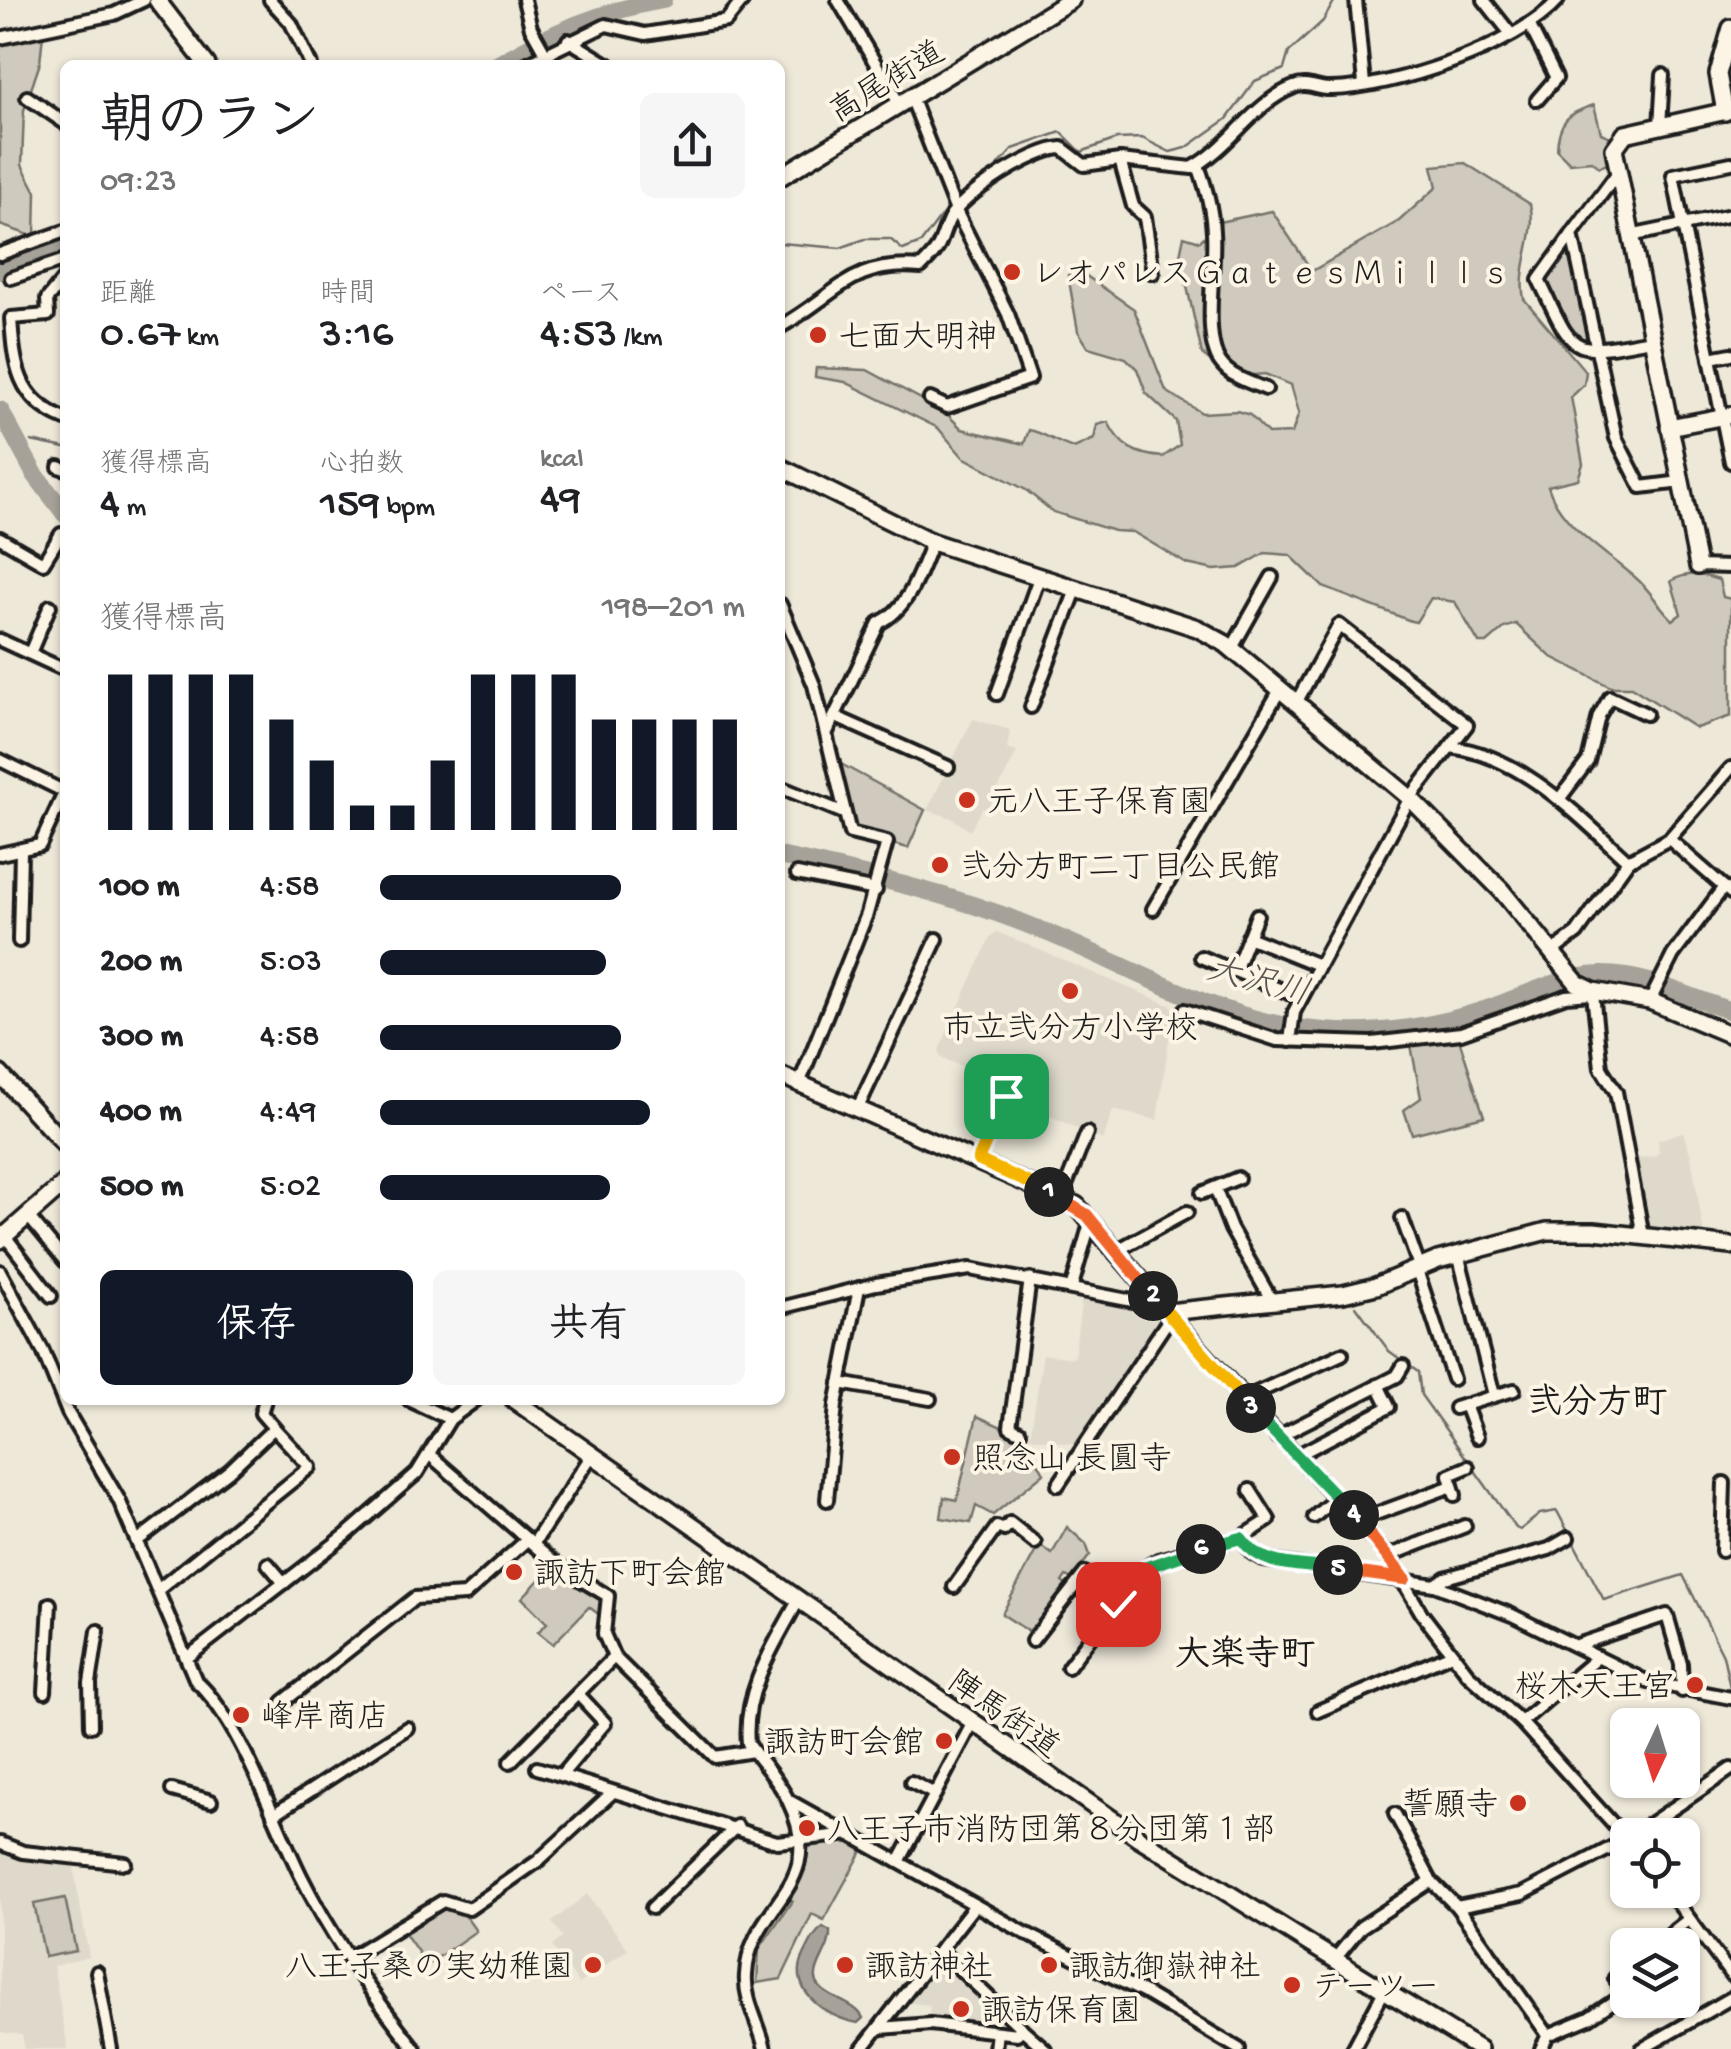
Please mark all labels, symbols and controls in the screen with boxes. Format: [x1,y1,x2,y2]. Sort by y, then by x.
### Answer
street label: 高尾街道 [823,34,953,134]
button: share [640,93,745,198]
text: 朝のラン [100,94,320,158]
text: 09:23 [100,164,177,202]
place label: レオパレスＧａｔｅｓＭｉｌｌｓ [1032,258,1512,296]
marker: レオパレスＧａｔｅｓＭｉｌｌｓ [1001,261,1023,283]
text: 距離 [100,279,156,312]
text: 時間 [320,279,376,312]
text: ペース [540,279,622,312]
text: 0.67 [100,312,180,361]
text: 3:16 [320,312,393,361]
text: 4:53 [540,312,617,361]
place label: 七面大明神 [838,320,998,359]
text: km [180,322,219,355]
text: /km [617,322,663,355]
marker: 七面大明神 [807,324,829,346]
text: kcal [540,444,584,477]
text: 獲得標高 [100,449,212,482]
text: 心拍数 [320,449,404,482]
text: 49 [540,477,581,526]
text: 4 [100,482,120,531]
text: 159 [320,482,380,531]
text: m [120,492,146,525]
text: bpm [380,492,435,525]
text: 198–201 m [602,590,745,628]
text: 獲得標高 [100,602,228,640]
place label: 元八王子保育園 [987,785,1211,824]
marker: 元八王子保育園 [956,789,978,811]
place label: 弐分方町二丁目公民館 [960,850,1280,889]
marker: 弐分方町二丁目公民館 [929,854,951,876]
text: 100 m [100,869,180,907]
text: 4:58 [260,869,320,907]
text: 200 m [100,944,182,982]
text: 5:03 [260,944,322,982]
water label: 大沢川 [1202,950,1314,1018]
marker: 市立弐分方小学校 [1059,980,1081,1002]
place label: 市立弐分方小学校 [942,1011,1198,1050]
text: 300 m [100,1019,183,1057]
text: 4:58 [260,1019,320,1057]
pin [964,1054,1049,1139]
icon: arrive [979,1069,1034,1124]
text: 400 m [100,1094,182,1132]
text: 4:49 [260,1094,316,1132]
pin: 1 [1024,1167,1074,1217]
text: 500 m [100,1169,183,1207]
text: 5:02 [260,1169,321,1207]
text: 1 [1043,1175,1055,1208]
button: 保存 [100,1270,413,1385]
button: 共有 [433,1270,745,1385]
pin: 2 [1128,1271,1178,1321]
text: 2 [1146,1279,1160,1312]
pin: 3 [1226,1383,1276,1433]
district label: 弐分方町 [1527,1383,1667,1426]
text: 3 [1244,1391,1258,1424]
place label: 照念山 長圓寺 [972,1441,1172,1481]
marker: 照念山 長圓寺 [941,1446,963,1468]
pin: 4 [1329,1490,1379,1540]
text: 4 [1347,1498,1361,1531]
pin: 6 [1176,1524,1226,1574]
text: 6 [1194,1532,1208,1565]
pin: 5 [1313,1545,1363,1595]
text: 5 [1331,1553,1345,1586]
place label: 諏訪下町会館 [534,1556,726,1596]
marker: 諏訪下町会館 [503,1561,525,1583]
pin [1076,1562,1161,1647]
icon: check [1091,1577,1146,1632]
district label: 大楽寺町 [1175,1635,1315,1678]
street label: 陣馬街道 [939,1664,1066,1769]
place label: 桜木天王宮 [1515,1670,1675,1709]
marker: 桜木天王宮 [1684,1674,1706,1696]
place label: 峰岸商店 [261,1700,389,1739]
marker: 峰岸商店 [230,1704,252,1726]
north arrow [1610,1708,1700,1798]
map controls [1610,1708,1700,2018]
place label: 諏訪町会館 [764,1725,924,1765]
marker: 諏訪町会館 [933,1730,955,1752]
place label: 誓願寺 [1402,1788,1498,1827]
marker: 誓願寺 [1507,1792,1529,1814]
place label: 八王子市消防団第８分団第１部 [827,1812,1275,1852]
marker: 八王子市消防団第８分団第１部 [796,1817,818,1839]
button: locate [1610,1818,1700,1908]
button: layers [1610,1928,1700,2018]
place label: 八王子桑の実幼稚園 [285,1950,573,1989]
place label: 諏訪神社 [865,1950,993,1989]
place label: 諏訪御嶽神社 [1069,1950,1261,1989]
marker: 八王子桑の実幼稚園 [582,1954,604,1976]
marker: 諏訪神社 [834,1954,856,1976]
marker: 諏訪御嶽神社 [1038,1954,1060,1976]
place label: テーツー [1312,1971,1439,2009]
marker: テーツー [1281,1974,1303,1996]
place label: 諏訪保育園 [981,1994,1141,2033]
marker: 諏訪保育園 [950,1998,972,2020]

